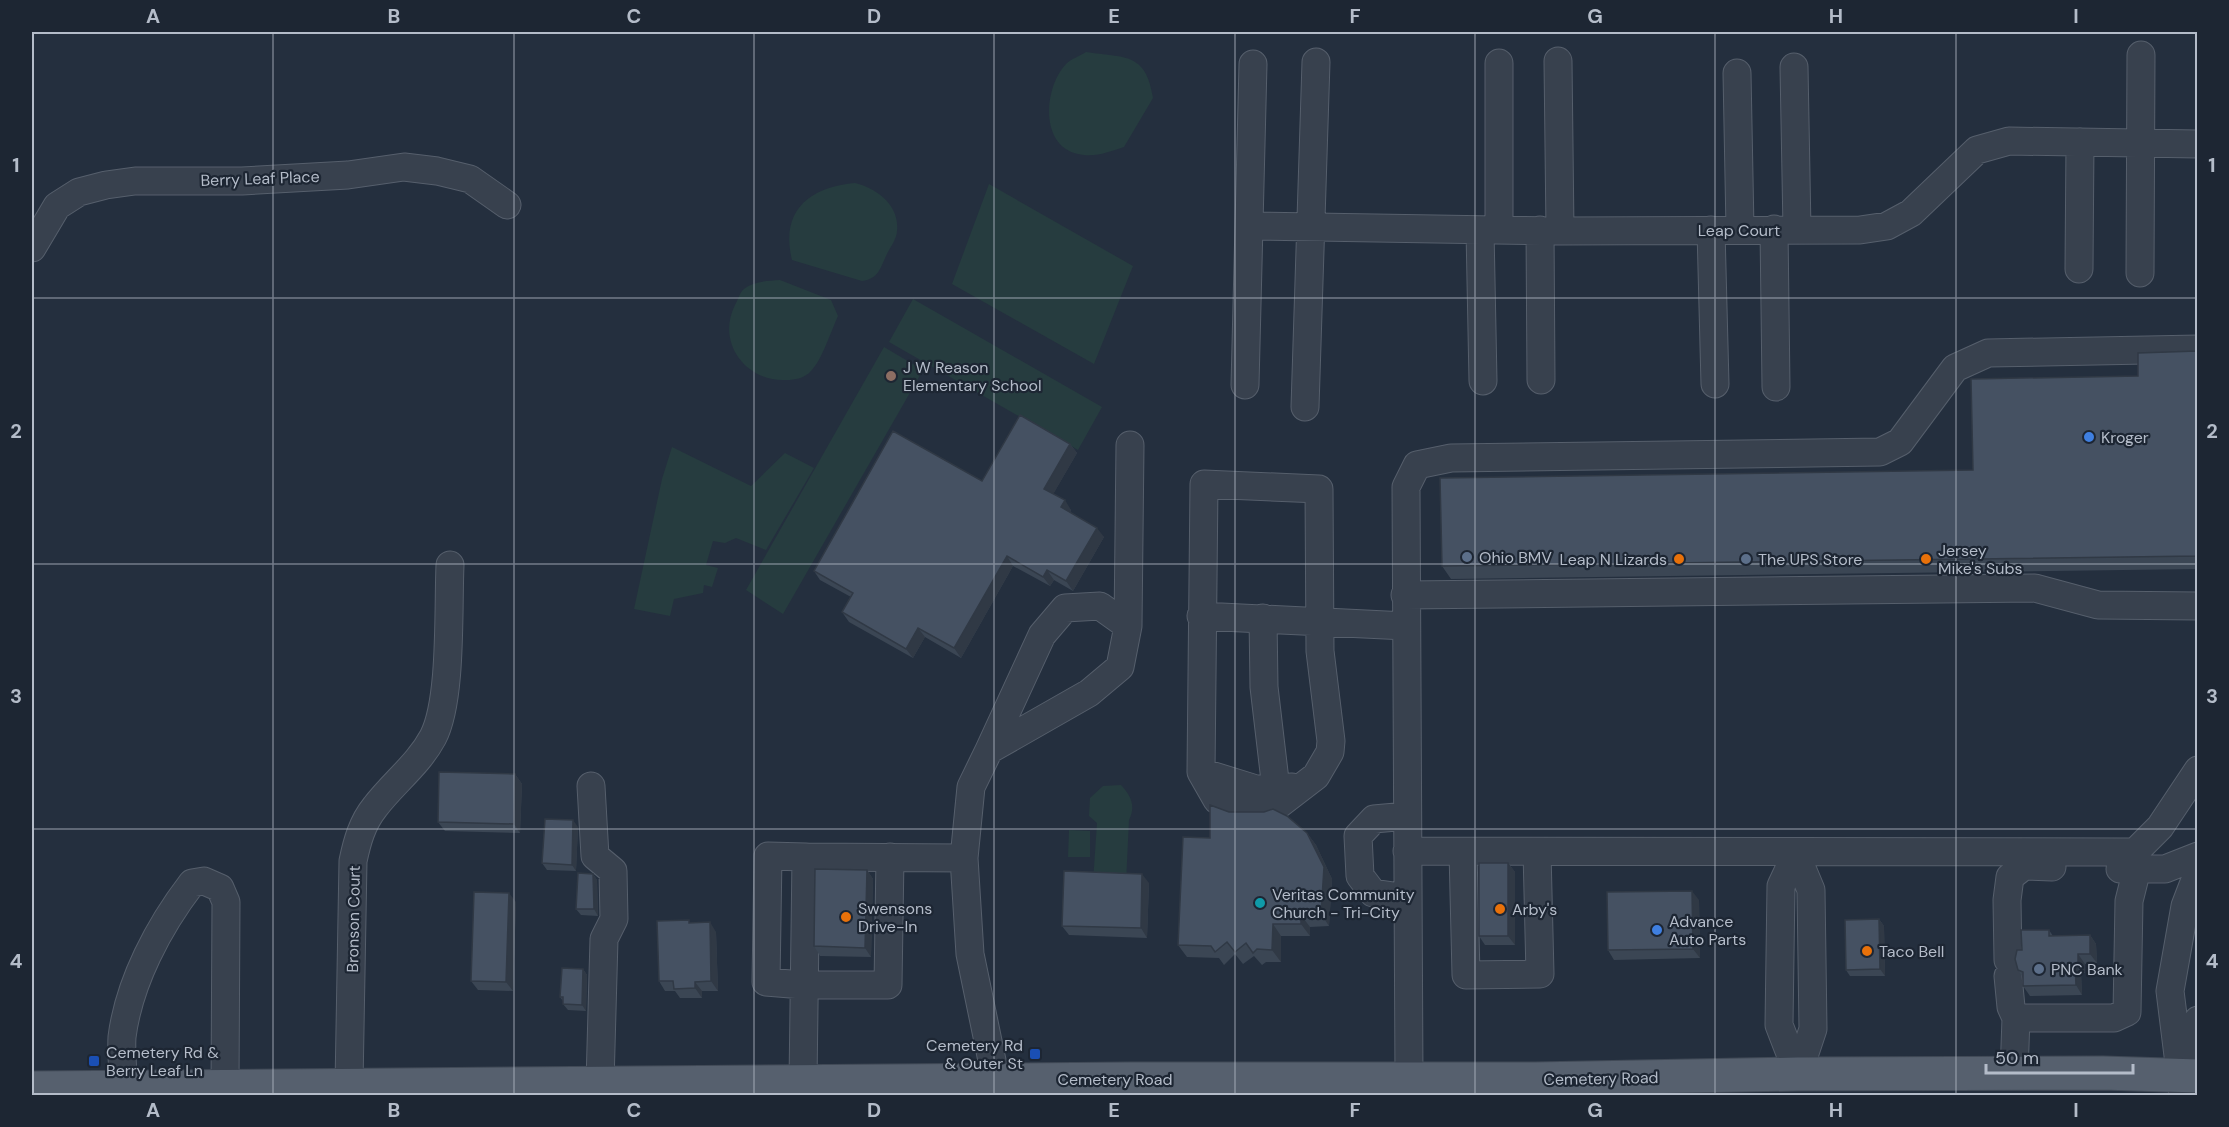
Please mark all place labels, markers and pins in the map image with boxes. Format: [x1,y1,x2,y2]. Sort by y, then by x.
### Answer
place label: J W Reason Elementary School [903,357,1041,396]
marker: J W Reason Elementary School [884,369,898,383]
place label: Kroger [2101,427,2149,448]
marker: Kroger [2082,430,2096,444]
place label: Jersey Mike's Subs [1938,540,2023,579]
place label: Ohio BMV [1479,547,1552,568]
place label: Leap N Lizards [1560,549,1667,570]
place label: The UPS Store [1758,549,1862,570]
marker: Ohio BMV [1460,550,1474,564]
marker: Leap N Lizards [1672,552,1686,566]
marker: The UPS Store [1739,552,1753,566]
marker: Jersey Mike's Subs [1919,552,1933,566]
place label: Veritas Community Church - Tri-City [1272,884,1415,923]
marker: Veritas Community Church - Tri-City [1253,896,1267,910]
place label: Swensons Drive-In [858,898,932,937]
place label: Arby's [1512,899,1557,920]
marker: Arby's [1493,902,1507,916]
marker: Swensons Drive-In [839,910,853,924]
place label: Advance Auto Parts [1669,911,1746,950]
marker: Advance Auto Parts [1650,923,1664,937]
place label: Taco Bell [1879,941,1944,962]
marker: Taco Bell [1860,944,1874,958]
place label: PNC Bank [2051,959,2123,980]
marker: PNC Bank [2032,962,2046,976]
place label: Cemetery Rd & Outer St [926,1035,1023,1074]
place label: Cemetery Rd & Berry Leaf Ln [106,1042,219,1081]
marker: Cemetery Rd & Outer St [1028,1047,1042,1061]
marker: Cemetery Rd & Berry Leaf Ln [87,1054,101,1068]

